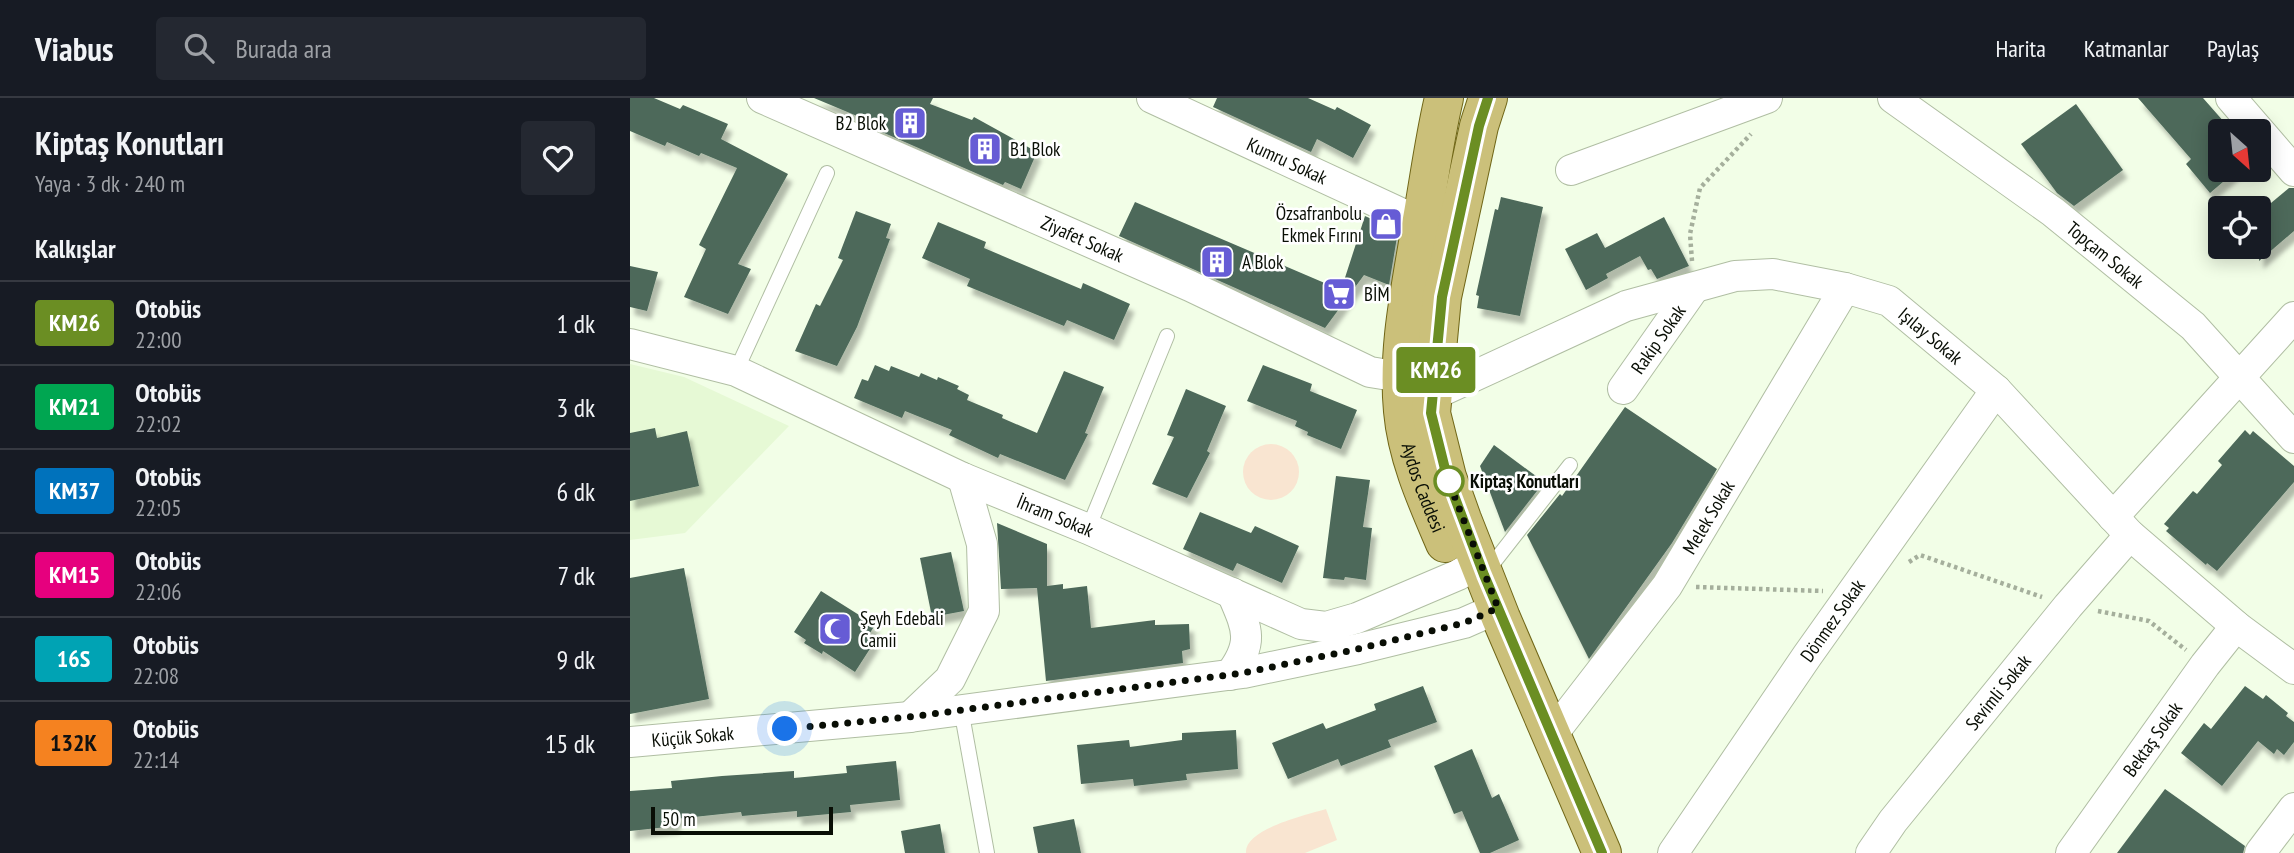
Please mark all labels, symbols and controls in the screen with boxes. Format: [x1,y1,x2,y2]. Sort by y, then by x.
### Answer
search box [156,17,646,80]
text: Viabus [35,27,114,70]
icon: search [180,29,218,67]
text: Burada ara [236,32,332,65]
text: Harita [1995,33,2046,64]
text: Katmanlar [2084,33,2169,64]
text: Paylaş [2207,33,2259,64]
building icon: B2 Blok [891,104,929,142]
place label: B2 Blok [836,111,887,135]
north arrow [2208,119,2272,182]
map controls [2208,119,2271,259]
text: Kiptaş Konutları [35,121,224,164]
button: heart [521,121,595,195]
building icon: B1 Blok [966,130,1004,168]
street label: Kumru Sokak [1243,132,1332,190]
place label: B1 Blok [1010,137,1061,161]
text: Yaya · 3 dk · 240 m [35,169,185,198]
button: locate [2208,196,2271,259]
place label: Özsafranbolu Ekmek Fırını [1276,201,1362,247]
shop icon: Özsafranbolu Ekmek Fırını [1367,205,1405,243]
street label: Ziyafet Sokak [1037,210,1128,268]
street label: Topçam Sokak [2062,216,2149,294]
text: Kalkışlar [35,232,116,265]
building icon: A Blok [1198,243,1236,281]
place label: A Blok [1242,250,1284,274]
supermarket icon: BİM [1320,275,1358,313]
place label: BİM [1364,282,1389,306]
text: Otobüs [135,292,201,325]
street label: Rakip Sokak [1625,299,1691,378]
street label: Işılay Sokak [1894,302,1968,370]
text: KM26 [49,307,100,338]
text: 1 dk [556,307,595,340]
text: 22:00 [135,325,181,354]
line badge: KM26 [1387,347,1485,393]
text: KM26 [1410,354,1462,385]
text: Otobüs [135,376,201,409]
text: KM21 [49,391,100,422]
text: 3 dk [556,391,595,424]
text: 22:02 [135,409,181,438]
street label: Aydos Caddesi [1397,440,1451,536]
text: Otobüs [135,460,201,493]
marker: Kiptaş Konutları [1434,466,1464,496]
place label: Kiptaş Konutları [1470,469,1579,493]
text: KM37 [49,475,100,506]
text: 6 dk [556,475,595,508]
street label: Melek Sokak [1677,475,1740,558]
street label: İhram Sokak [1013,489,1098,542]
text: 22:05 [135,493,181,522]
text: Otobüs [135,544,201,577]
text: KM15 [49,559,100,590]
text: 7 dk [558,559,595,592]
street label: Dönmez Sokak [1795,574,1870,666]
text: 22:06 [135,577,181,606]
place label: Şeyh Edebali Camii [860,606,944,652]
mosque icon: Şeyh Edebali Camii [816,610,854,648]
text: Otobüs [133,628,199,661]
text: 16S [57,643,90,674]
text: 9 dk [556,643,595,676]
street label: Sevimli Sokak [1960,649,2036,735]
text: 22:08 [133,661,179,690]
street label: Bektaş Sokak [2117,696,2187,781]
your location [767,711,802,746]
text: Otobüs [133,712,199,745]
street label: Küçük Sokak [651,721,735,752]
text: 132K [50,727,97,758]
text: 15 dk [545,727,595,760]
text: 22:14 [133,745,179,774]
scale bar [651,804,833,836]
text: 50 m [662,807,696,831]

